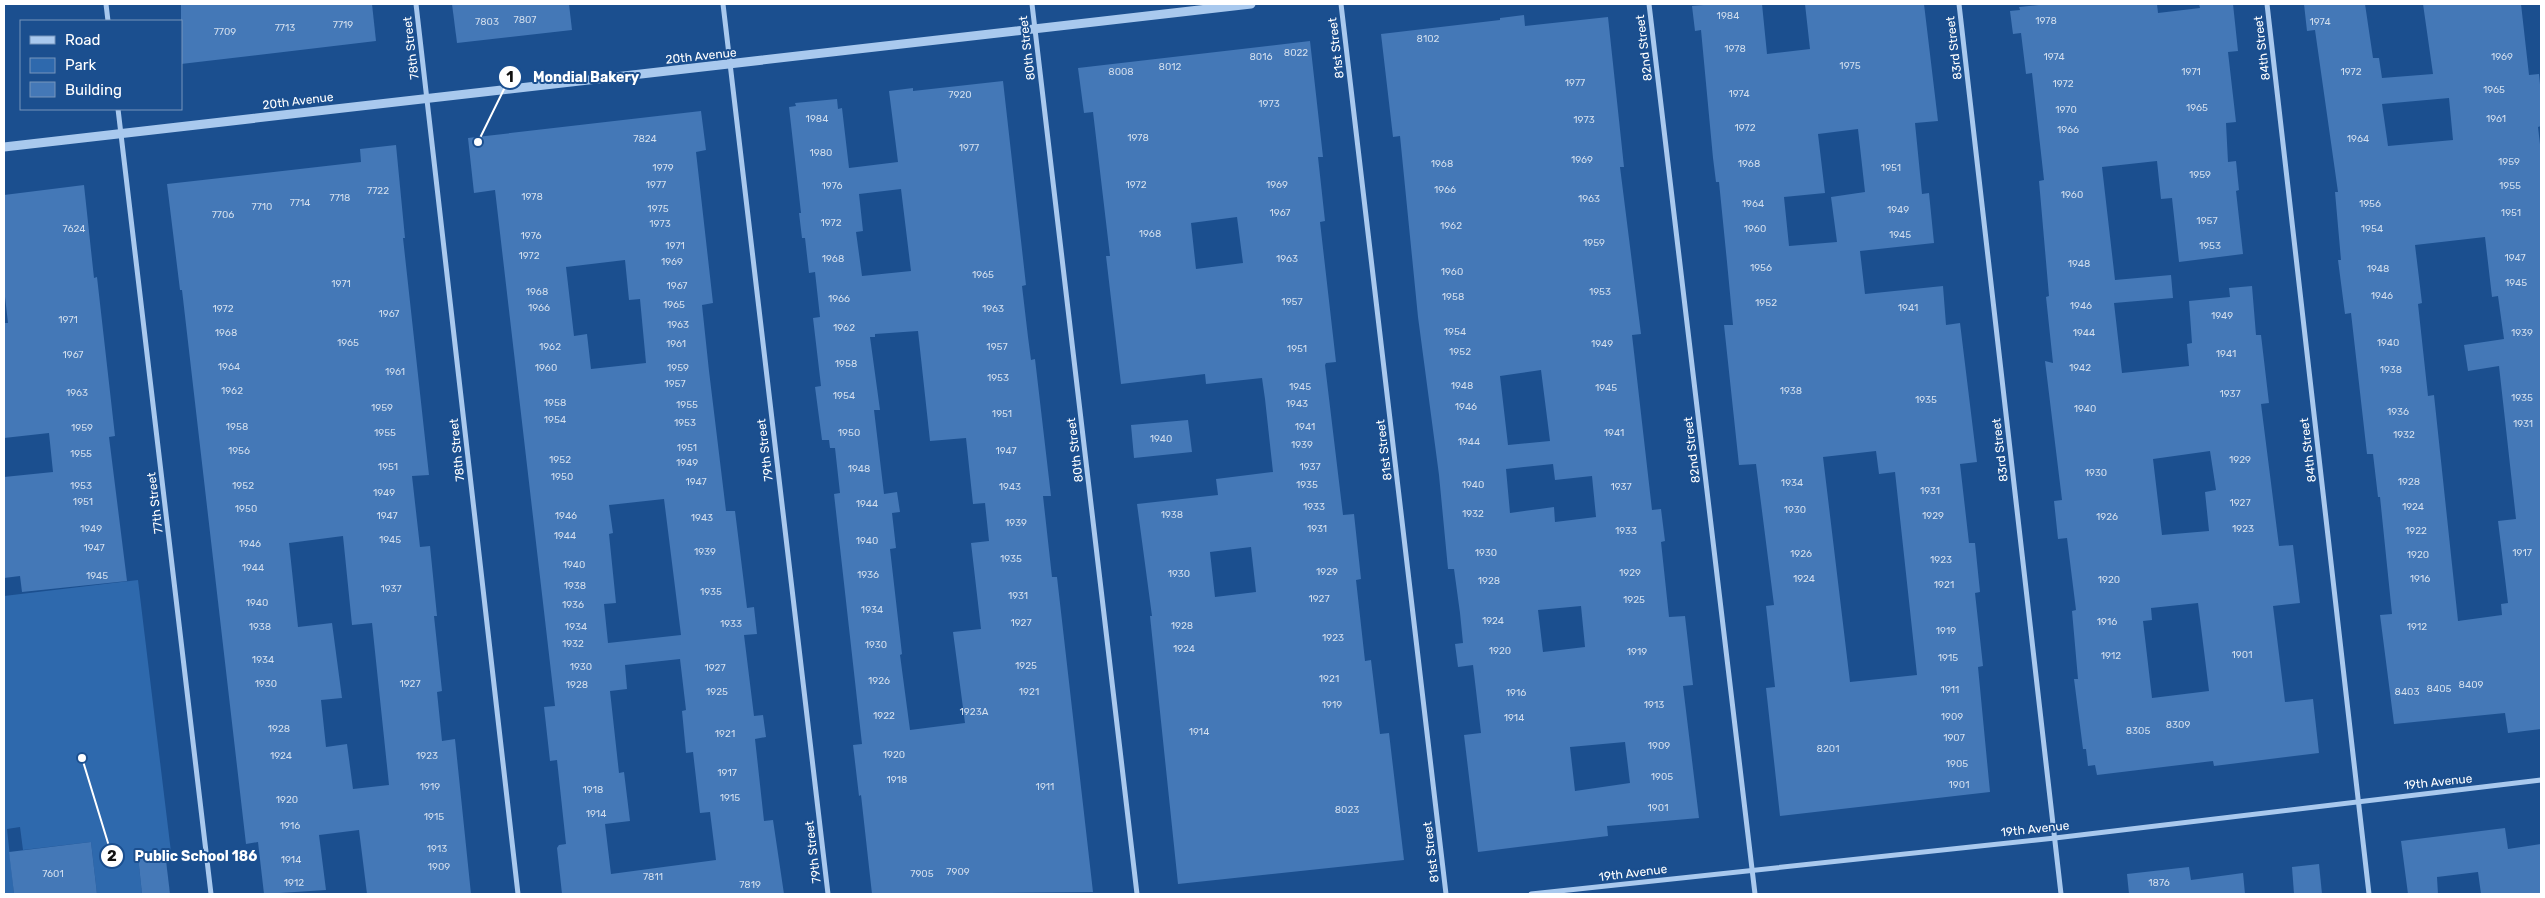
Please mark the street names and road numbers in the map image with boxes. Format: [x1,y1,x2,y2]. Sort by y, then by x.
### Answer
street label: 82nd Street [1633,14,1655,82]
street label: 78th Street [400,15,422,80]
street label: 80th Street [1016,15,1038,81]
street label: 83rd Street [1943,15,1965,81]
street label: 84th Street [2251,15,2273,81]
street label: 81st Street [1325,16,1347,79]
street label: 20th Avenue [665,45,737,67]
street label: 20th Avenue [262,90,335,112]
street label: 82nd Street [1681,416,1703,484]
street label: 78th Street [447,417,467,482]
street label: 80th Street [1064,417,1086,483]
street label: 83rd Street [1989,417,2011,483]
street label: 84th Street [2297,417,2319,483]
street label: 79th Street [754,418,776,482]
street label: 81st Street [1373,418,1395,481]
street label: 77th Street [144,471,166,535]
street label: 19th Avenue [2403,771,2473,793]
street label: 19th Avenue [2000,818,2070,840]
street label: 79th Street [802,820,824,884]
street label: 81st Street [1420,820,1442,883]
street label: 19th Avenue [1598,862,1668,884]

